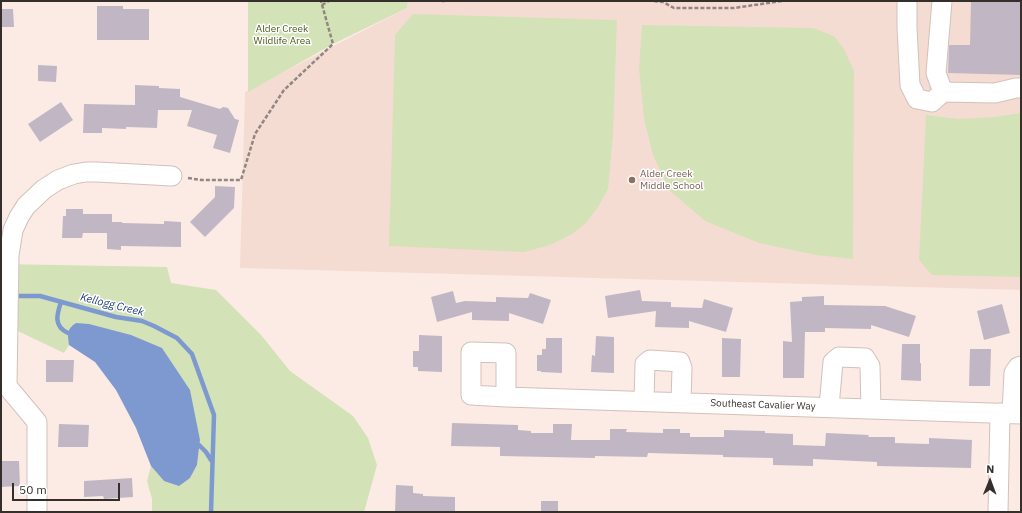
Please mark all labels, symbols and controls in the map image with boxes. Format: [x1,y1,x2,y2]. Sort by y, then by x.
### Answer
park label: Alder Creek Wildlife Area [253,23,311,46]
place label: Alder Creek Middle School [640,168,703,192]
marker: Alder Creek Middle School [627,175,637,185]
water label: Kellogg Creek [79,291,145,319]
street label: Southeast Cavalier Way [710,397,816,413]
north arrow [970,461,1010,501]
text: N [986,462,994,476]
scale bar [14,475,122,501]
text: 50 m [19,482,47,497]

